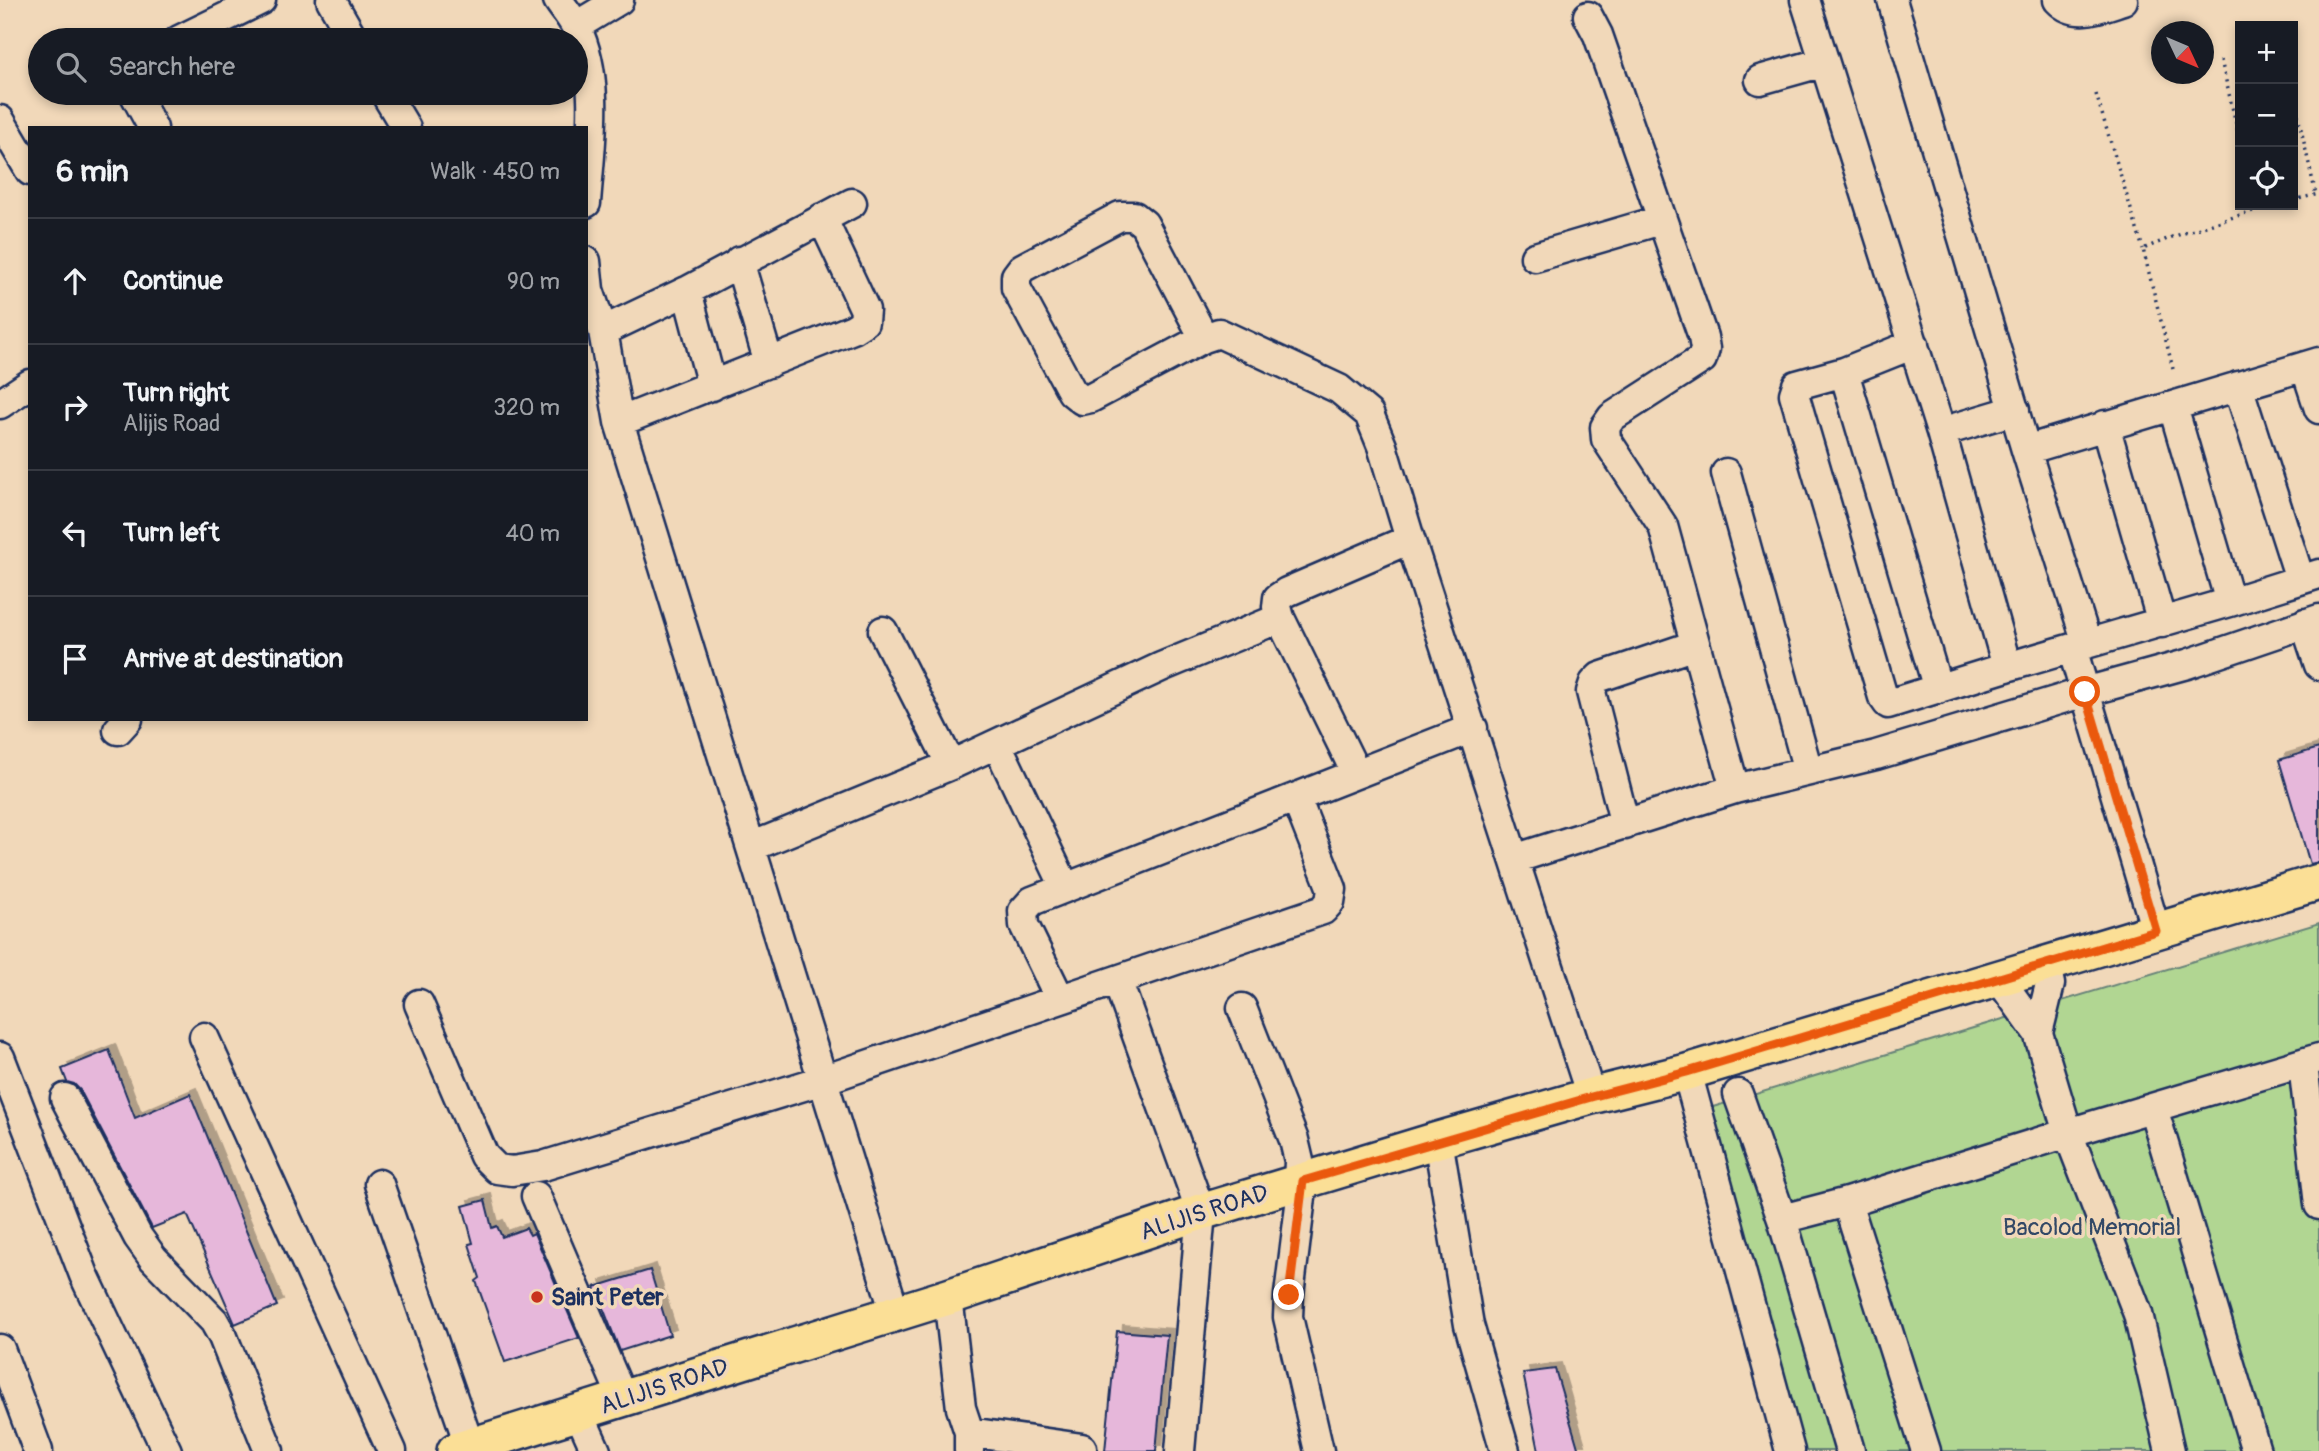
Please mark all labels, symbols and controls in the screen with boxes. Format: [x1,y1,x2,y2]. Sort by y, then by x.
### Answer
north arrow [2151,21,2214,84]
map controls [2235,21,2298,210]
button: + [2235,21,2298,84]
search box [28,28,588,105]
icon: search [52,48,90,86]
text: Search here [108,51,235,83]
button: − [2235,84,2298,147]
button: locate [2235,147,2298,210]
text: 6 min [56,153,129,190]
text: Walk · 450 m [430,157,560,186]
icon: ahead [56,262,94,300]
text: Continue [123,265,223,297]
text: 90 m [507,267,560,296]
text: Turn right [123,377,229,409]
icon: right [56,388,94,426]
text: 320 m [493,393,560,422]
text: Alijis Road [123,409,220,438]
icon: left [56,514,94,552]
text: Turn left [123,517,219,549]
text: 40 m [506,519,560,548]
icon: arrive [56,640,94,678]
text: Arrive at destination [123,643,343,675]
route start [2069,676,2100,707]
street label: ALIJIS ROAD [1136,1178,1272,1247]
park label: Bacolod Memorial [2003,1213,2181,1242]
route end [1273,1279,1304,1310]
place label: Saint Peter [551,1283,664,1312]
marker: Saint Peter [529,1289,545,1305]
street label: ALIJIS ROAD [596,1352,732,1421]

